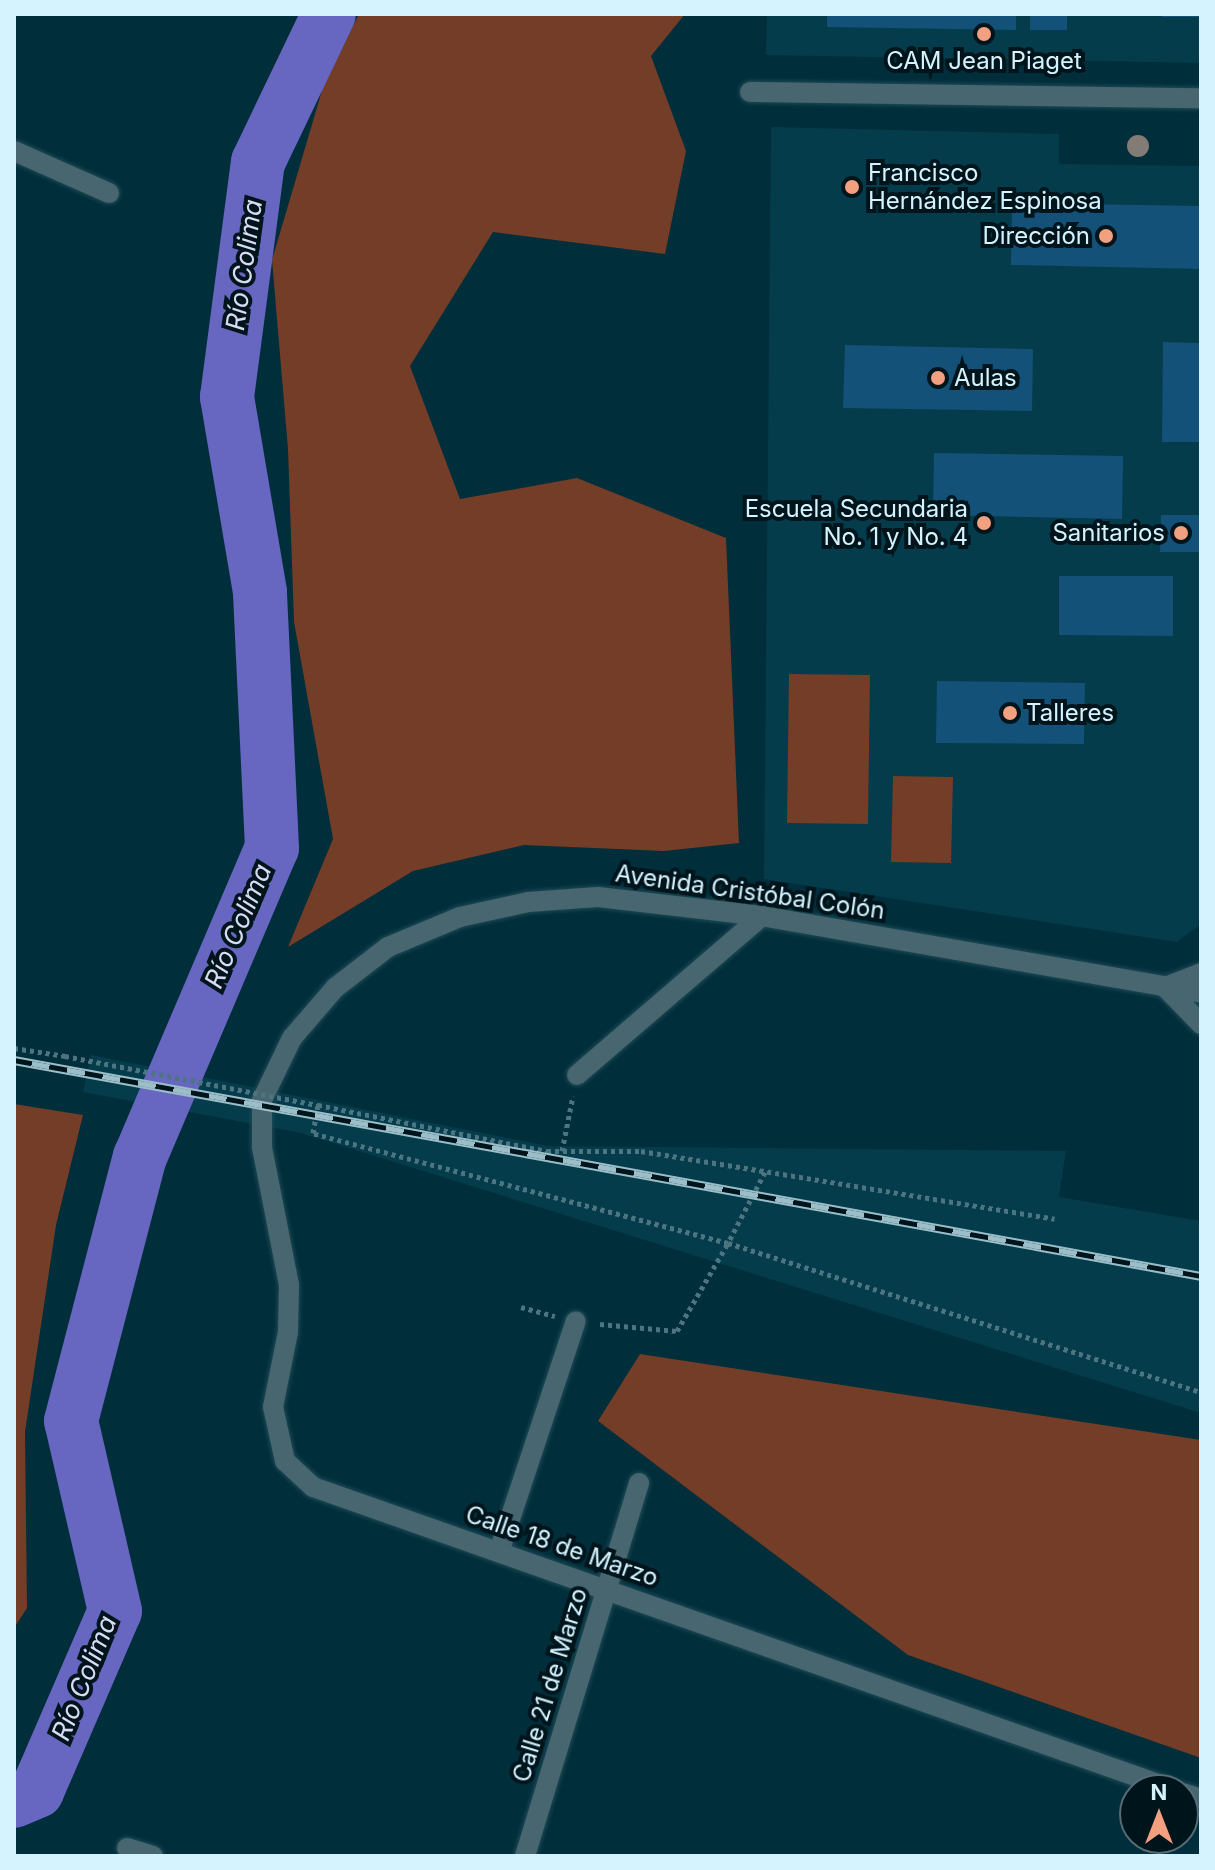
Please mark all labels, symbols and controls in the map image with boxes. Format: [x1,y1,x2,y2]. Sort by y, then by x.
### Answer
marker: CAM Jean Piaget [975,25,993,43]
place label: CAM Jean Piaget [886,47,1082,75]
place label: Francisco Hernández Espinosa [868,159,1102,215]
marker: Francisco Hernández Espinosa [843,178,861,196]
water label: Río Colima [219,198,269,332]
place label: Dirección [982,222,1090,250]
marker: Dirección [1097,227,1115,245]
place label: Aulas [954,364,1017,392]
marker: Aulas [929,369,947,387]
place label: Escuela Secundaria No. 1 y No. 4 [745,495,968,551]
marker: Escuela Secundaria No. 1 y No. 4 [975,514,993,532]
place label: Sanitarios [1052,519,1165,547]
marker: Sanitarios [1172,524,1190,542]
place label: Talleres [1026,699,1114,727]
marker: Talleres [1001,704,1019,722]
water label: Río Colima [198,859,278,993]
street label: Avenida Cristóbal Colón [614,859,886,925]
street label: Calle 18 de Marzo [462,1500,662,1592]
street label: Calle 21 de Marzo [507,1584,593,1786]
water label: Río Colima [45,1611,123,1745]
north arrow [1119,1774,1199,1854]
text: N [1151,1779,1167,1805]

